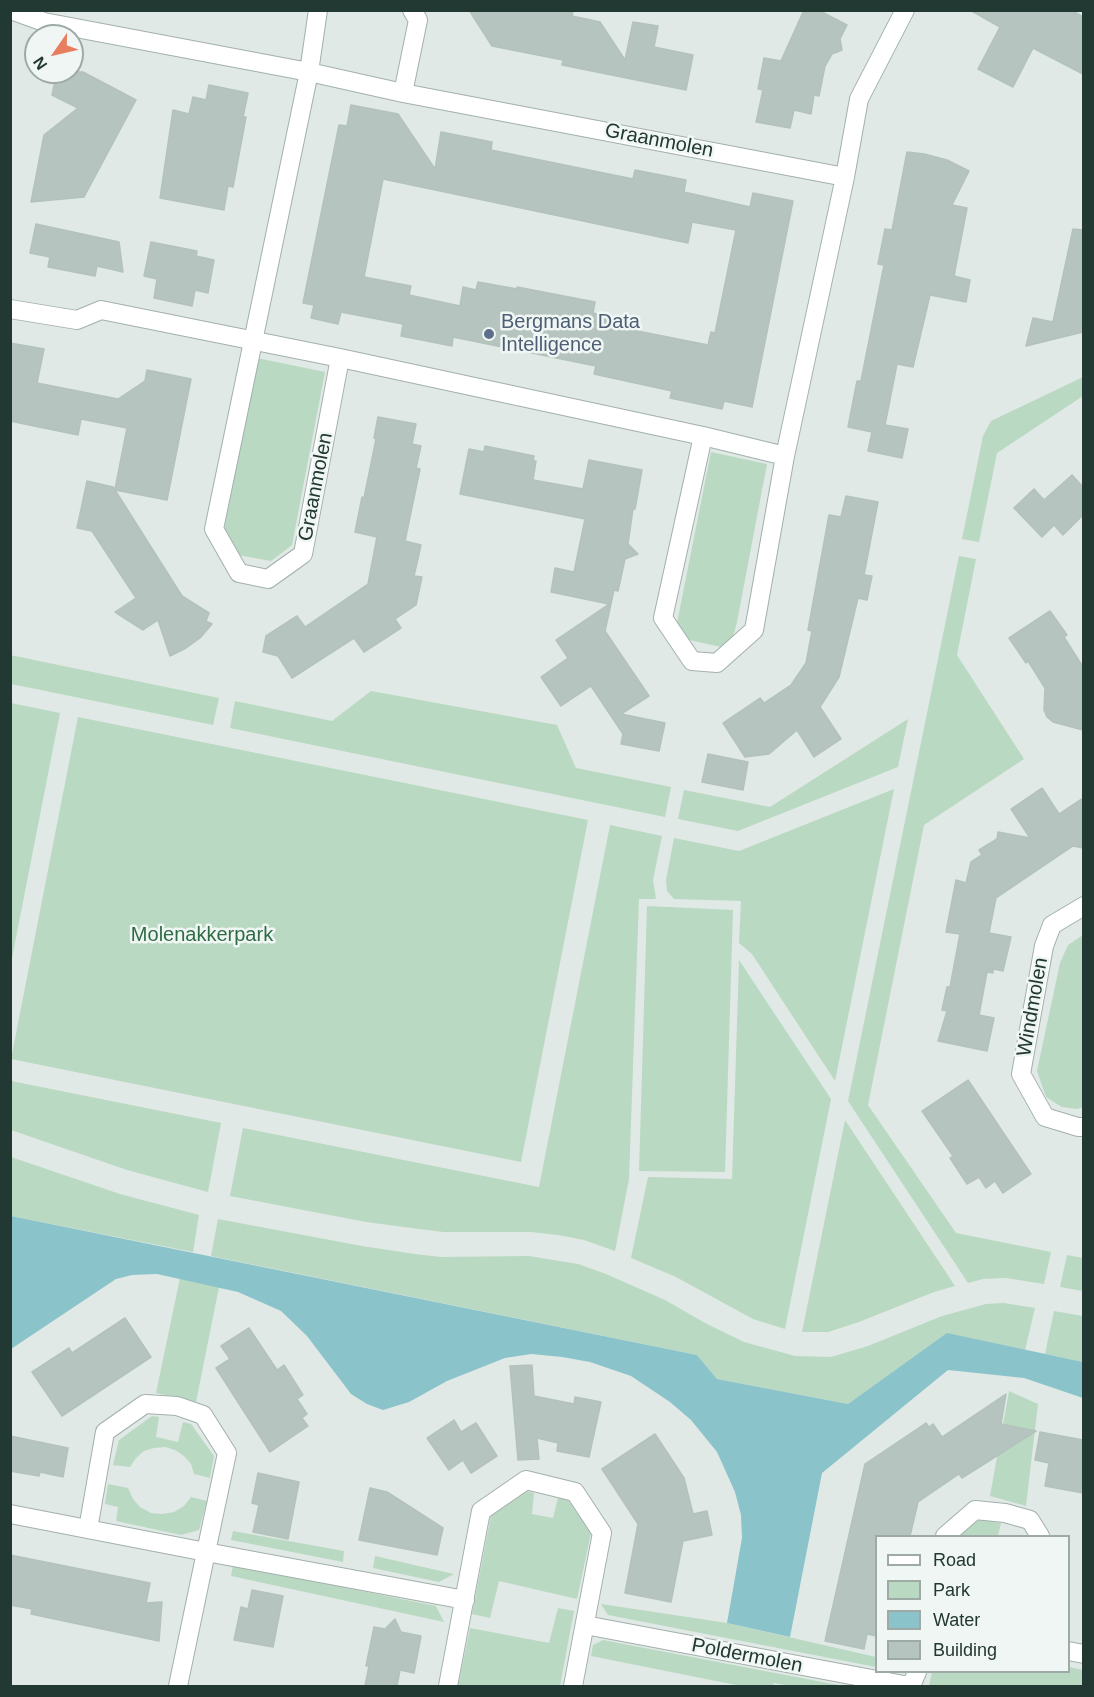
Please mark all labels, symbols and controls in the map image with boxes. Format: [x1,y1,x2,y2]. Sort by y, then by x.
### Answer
north arrow [24,24,84,84]
text: N [30,54,51,73]
street label: Graanmolen [603,119,715,163]
place label: Bergmans Data Intelligence [501,310,640,357]
marker: Bergmans Data Intelligence [482,327,496,341]
street label: Graanmolen [294,431,338,543]
park label: Molenakkerpark [131,923,273,947]
street label: Windmolen [1012,956,1054,1058]
legend [875,1535,1070,1673]
text: Road [933,1550,976,1570]
text: Park [933,1580,970,1600]
text: Water [933,1610,980,1630]
street label: Poldermolen [690,1634,804,1678]
text: Building [933,1640,997,1660]

